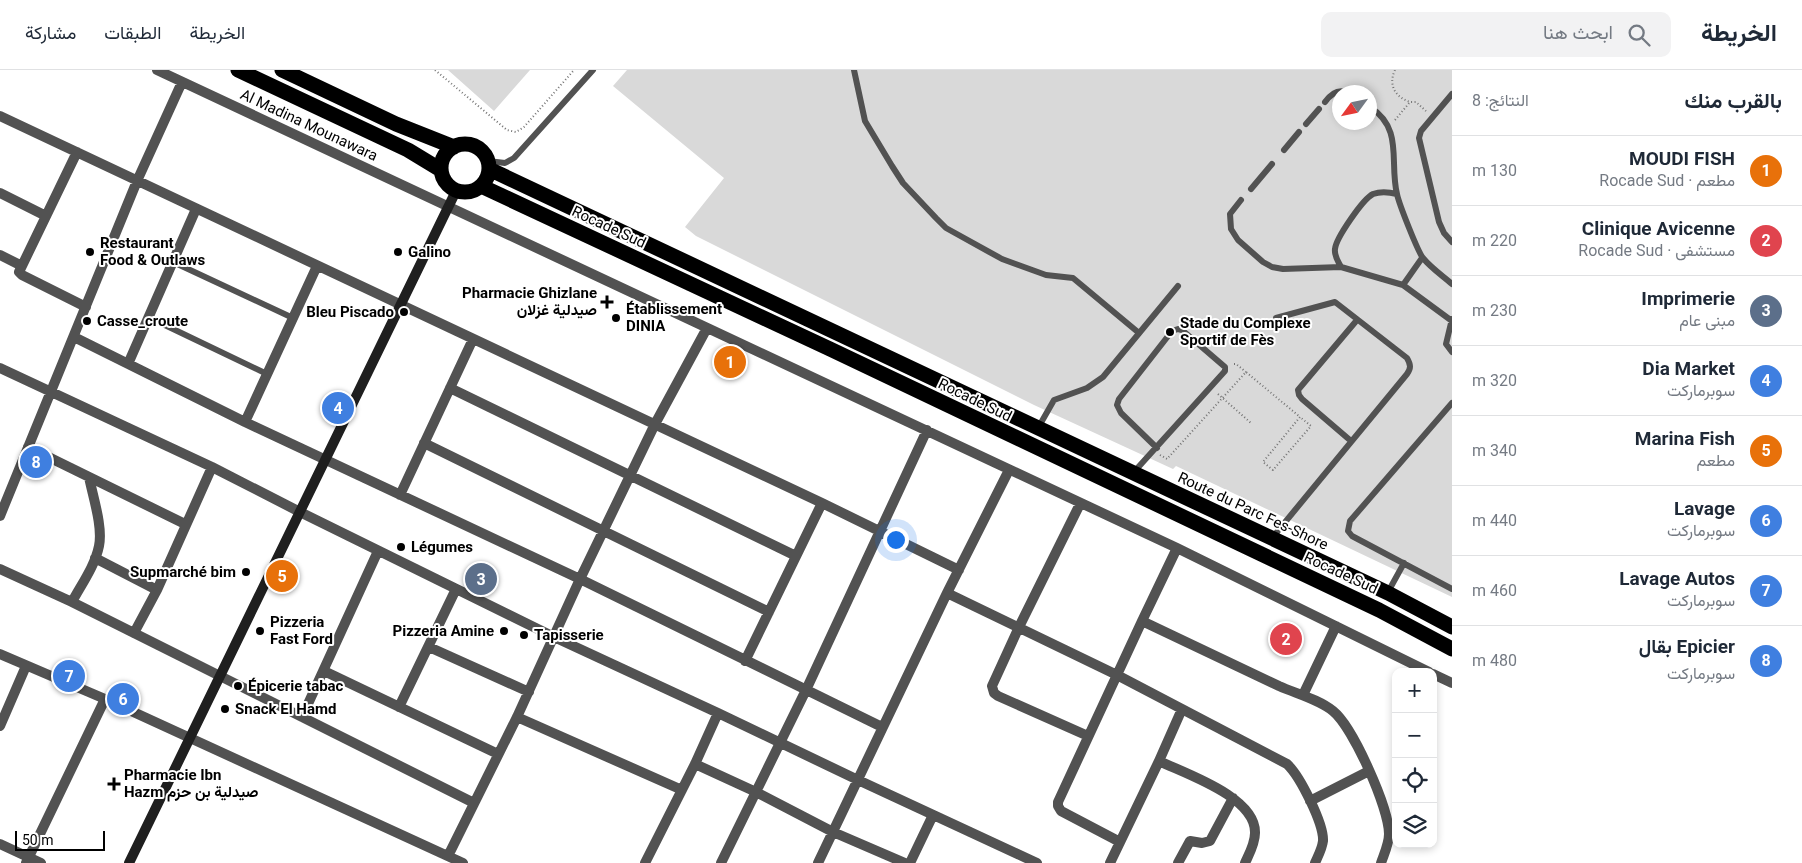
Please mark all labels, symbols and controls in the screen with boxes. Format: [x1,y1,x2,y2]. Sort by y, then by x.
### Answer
search box [1321,12,1671,57]
text: الخريطة [1701,19,1777,47]
text: ابحث هنا [1543,21,1613,44]
icon: search [1625,21,1653,49]
text: مشاركة [25,22,76,43]
text: الطبقات [104,22,161,43]
text: الخريطة [189,22,245,43]
street label: Al Madina Mounawara [237,85,381,165]
north arrow [1332,85,1377,130]
text: بالقرب منك [1685,89,1782,113]
text: النتائج: 8 [1472,91,1529,110]
text: MOUDI FISH [1629,147,1735,170]
text: 130 m [1472,161,1517,180]
text: 1 [1761,161,1771,180]
text: مطعم · Rocade Sud [1599,171,1735,190]
street label: Rocade Sud [569,202,649,252]
text: Clinique Avicenne [1582,217,1735,240]
text: 220 m [1472,231,1517,250]
text: 2 [1761,231,1771,250]
place label: Restaurant Food & Outlaws [100,234,206,269]
text: مستشفى · Rocade Sud [1578,241,1735,260]
place label: Galino [408,243,451,261]
marker: Restaurant Food & Outlaws [84,246,96,258]
marker: Galino [392,246,404,258]
place label: Pharmacie Ghizlane صيدلية غزلان [462,284,597,319]
text: Imprimerie [1641,287,1735,310]
marker: Pharmacie Ghizlane صيدلية غزلان [601,296,613,308]
place label: Établissement DINIA [626,300,722,335]
text: 230 m [1472,301,1517,320]
text: 3 [1761,301,1771,320]
place label: Bleu Piscado [306,303,394,321]
marker: Bleu Piscado [398,306,410,318]
text: مبنى عام [1679,311,1735,330]
place label: Casse_croute [97,312,188,330]
marker: Établissement DINIA [610,312,622,324]
place label: Stade du Complexe Sportif de Fès [1180,314,1311,349]
marker: Casse_croute [81,315,93,327]
marker: Stade du Complexe Sportif de Fès [1164,326,1176,338]
pin: 1 [714,343,746,381]
text: Dia Market [1642,357,1735,380]
text: 320 m [1472,371,1517,390]
text: 4 [1761,371,1771,390]
street label: Rocade Sud [935,374,1015,426]
text: سوبرماركت [1667,381,1735,400]
pin: 4 [322,389,354,427]
text: Marina Fish [1635,427,1735,450]
text: 340 m [1472,441,1517,460]
text: 5 [1761,441,1771,460]
pin: 8 [20,443,52,481]
text: مطعم [1696,451,1735,470]
street label: Route du Parc Fes-Shore [1175,468,1331,554]
text: Lavage [1674,497,1735,520]
text: 440 m [1472,511,1517,530]
text: 6 [1761,511,1771,530]
text: سوبرماركت [1667,521,1735,540]
your location [883,527,909,553]
place label: Légumes [411,538,473,556]
marker: Légumes [395,541,407,553]
street label: Rocade Sud [1301,548,1381,598]
pin: 5 [266,557,298,595]
pin: 3 [465,560,497,598]
place label: Supmarché bim [130,563,236,581]
marker: Supmarché bim [240,566,252,578]
text: Lavage Autos [1619,567,1735,590]
text: 460 m [1472,581,1517,600]
text: 7 [1761,581,1771,600]
text: سوبرماركت [1667,591,1735,610]
place label: Pizzeria Fast Ford [270,613,333,648]
pin: 2 [1270,620,1302,658]
place label: Pizzeria Amine [393,622,494,640]
marker: Pizzeria Fast Ford [254,625,266,637]
marker: Pizzeria Amine [498,625,510,637]
place label: Tapisserie [534,626,604,644]
marker: Tapisserie [518,629,530,641]
text: Epicier بقال [1639,635,1735,658]
text: 480 m [1472,651,1517,670]
text: 8 [1761,651,1771,670]
pin: 7 [53,657,85,695]
text: سوبرماركت [1667,664,1735,683]
map controls [1392,668,1437,848]
button: + [1392,668,1437,713]
place label: Épicerie tabac [248,677,344,695]
pin: 6 [107,680,139,718]
marker: Épicerie tabac [232,680,244,692]
place label: Snack El Hamd [235,700,336,718]
marker: Snack El Hamd [219,703,231,715]
button: − [1392,713,1437,758]
button: locate [1392,758,1437,803]
place label: Pharmacie Ibn Hazm صيدلية بن حزم [124,766,259,802]
marker: Pharmacie Ibn Hazm صيدلية بن حزم [108,778,120,790]
button: layers [1392,803,1437,848]
scale bar [15,828,105,851]
text: 50 m [22,832,54,848]

